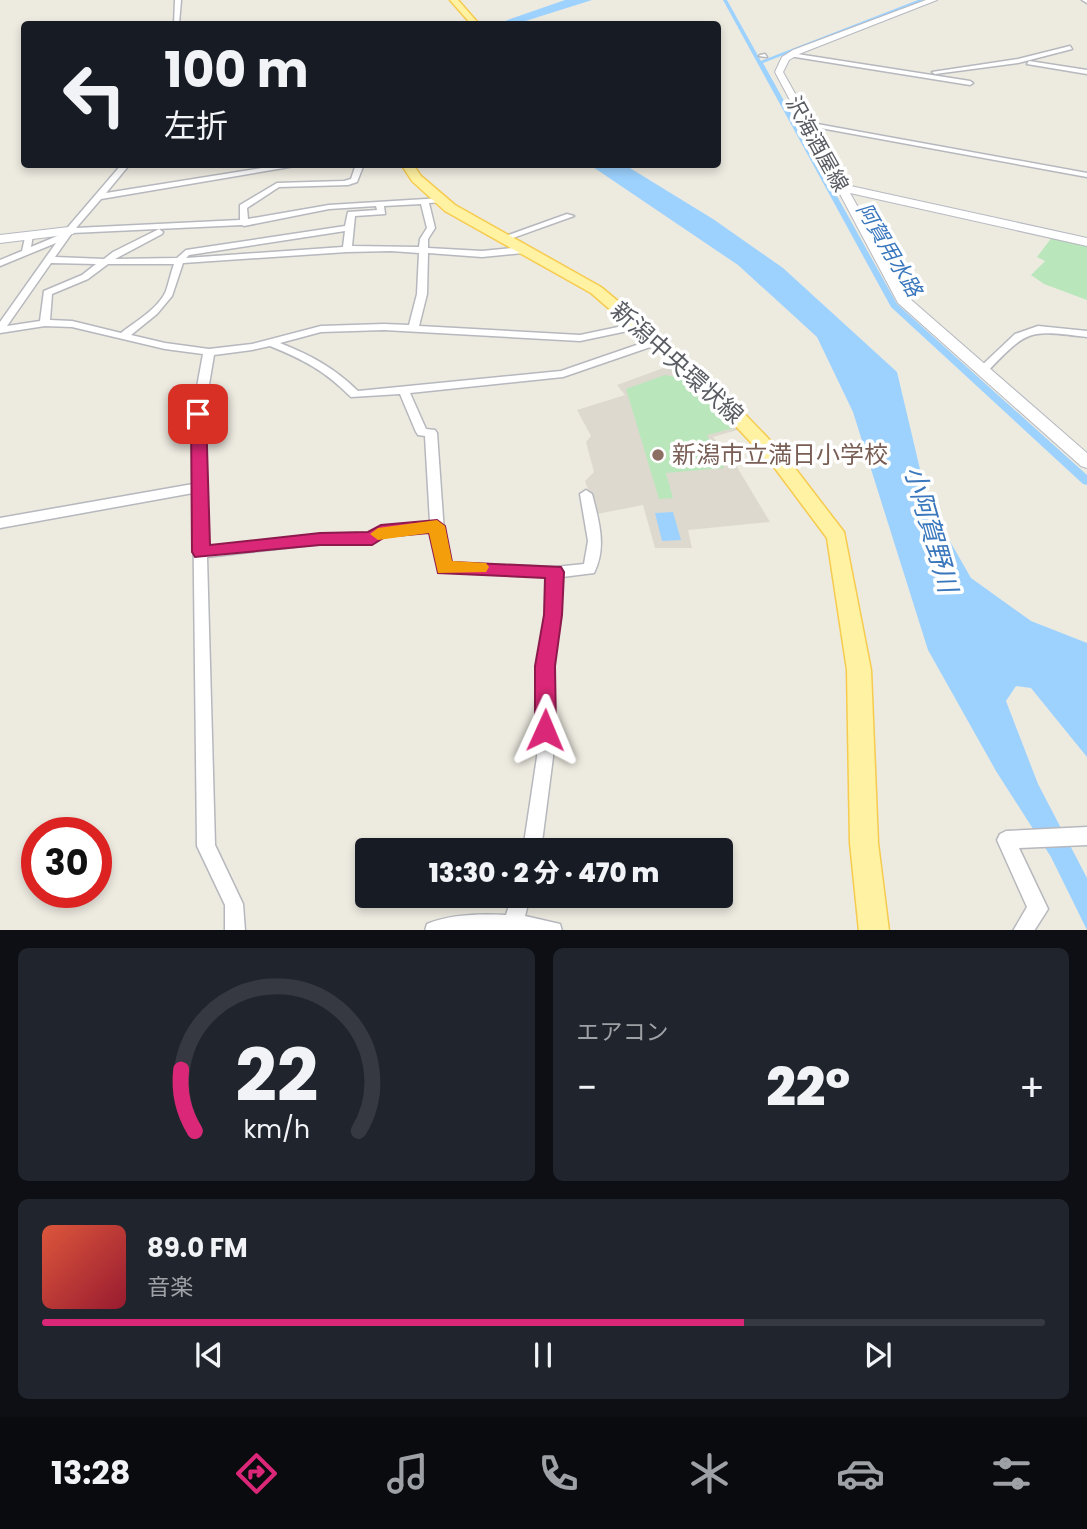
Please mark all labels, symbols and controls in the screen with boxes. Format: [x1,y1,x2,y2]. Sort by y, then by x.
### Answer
text: 100 m [164,36,309,104]
icon: left [49,49,140,140]
street label: 沢海酒屋線 [779,91,856,197]
text: 左折 [164,103,228,148]
water label: 阿賀用水路 [850,197,930,304]
street label: 新潟中央環状線 [604,294,751,431]
pin [168,384,228,444]
icon: arrive [179,395,217,433]
place label: 新潟市立満日小学校 [672,438,888,471]
marker: 新潟市立満日小学校 [650,447,666,463]
water label: 小阿賀野川 [896,462,967,599]
position arrow [508,693,582,767]
speed limit sign: 30 [21,817,112,908]
text: 13:30 · 2 分 · 470 m [429,855,659,891]
text: エアコン [577,1016,669,1048]
text: 22 [235,1025,318,1126]
text: 22° [766,1051,850,1124]
text: − [577,1061,597,1114]
text: + [1019,1061,1045,1114]
text: km/h [243,1111,310,1146]
text: 89.0 FM [147,1230,248,1266]
text: 音楽 [147,1271,193,1303]
icon: previous [190,1336,228,1374]
icon: pause [524,1336,562,1374]
icon: next [859,1336,897,1374]
icon: directions [232,1449,281,1498]
icon: music [383,1449,432,1498]
icon: phone [534,1449,583,1498]
icon: climate [685,1449,734,1498]
icon: car [836,1449,885,1498]
icon: filters [987,1449,1036,1498]
text: 13:28 [51,1450,130,1495]

